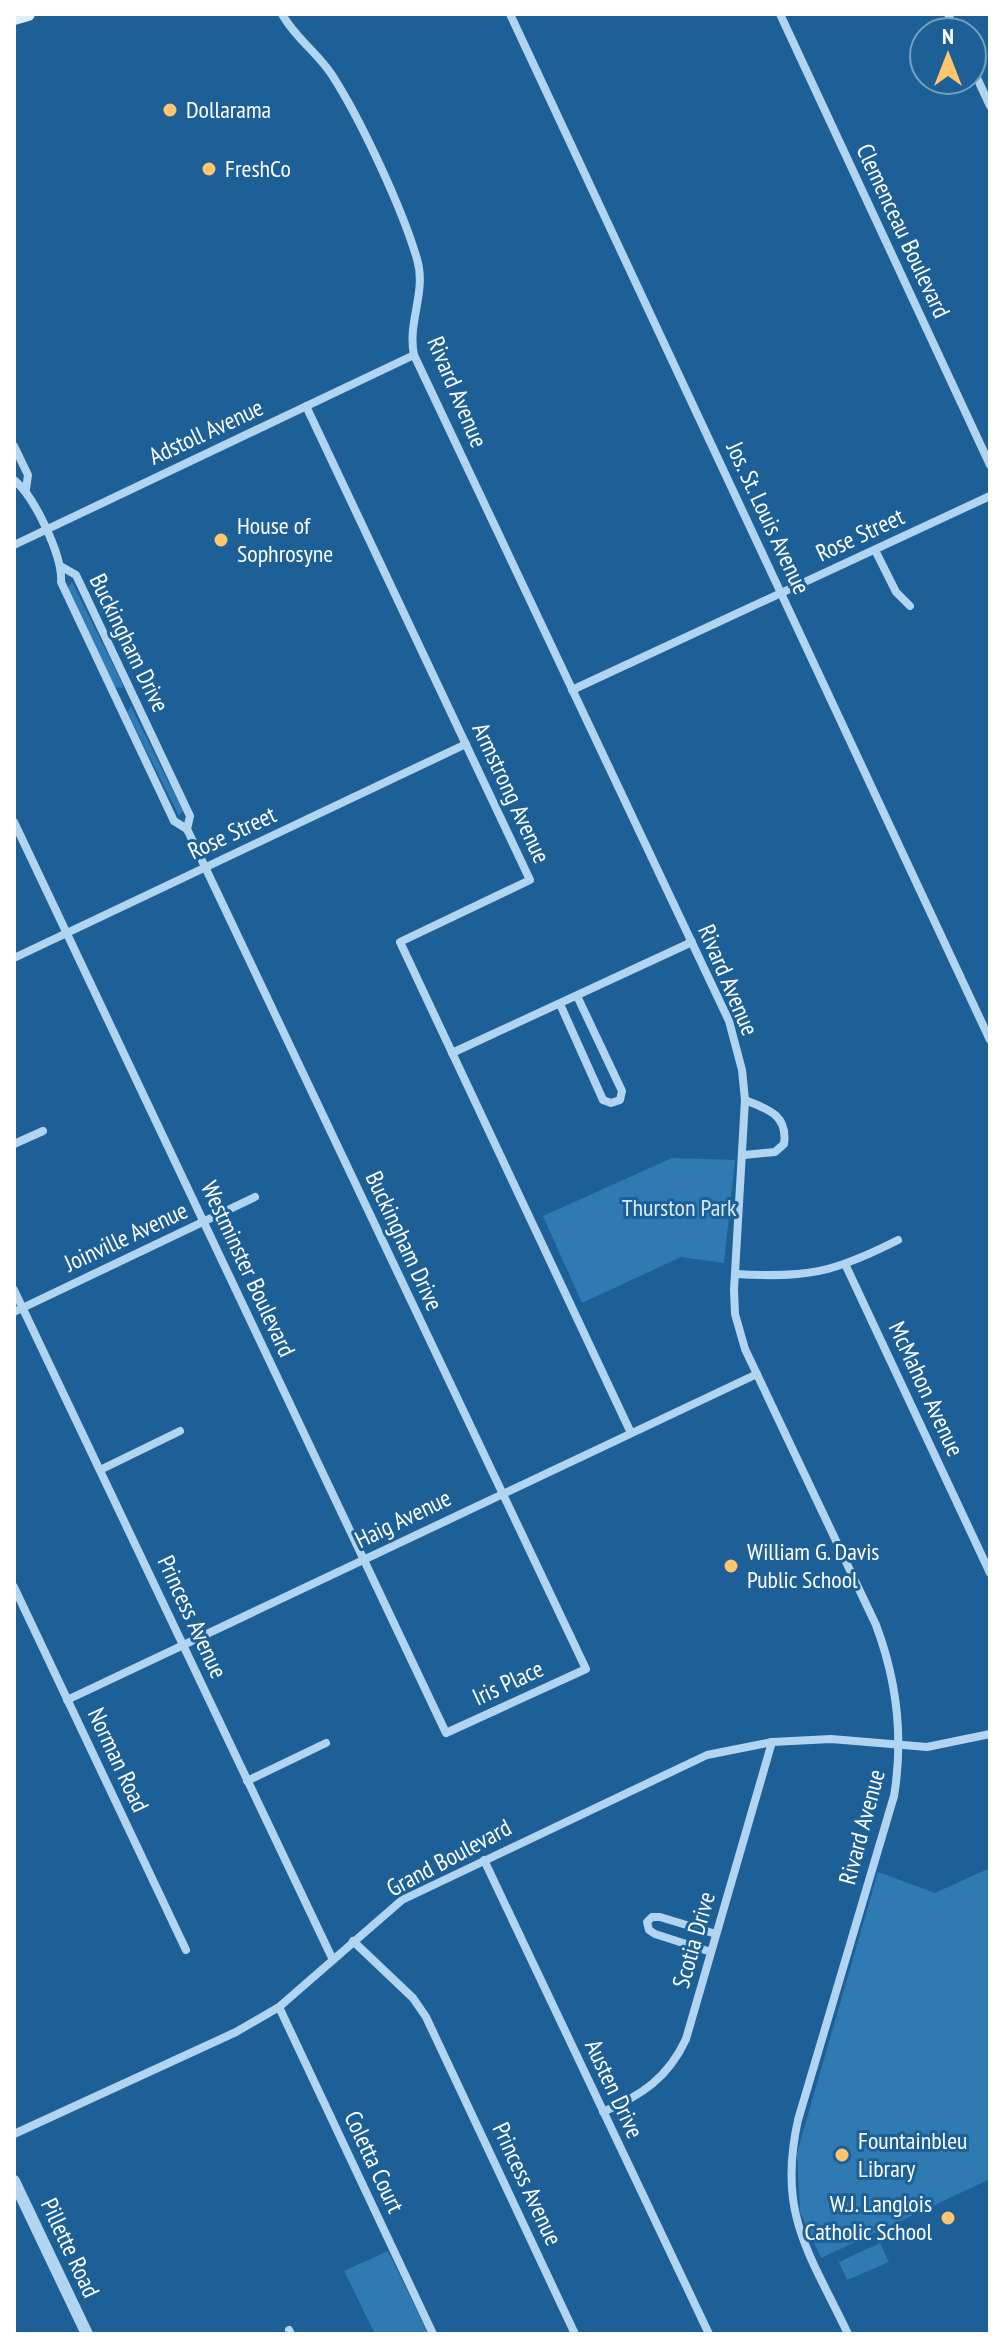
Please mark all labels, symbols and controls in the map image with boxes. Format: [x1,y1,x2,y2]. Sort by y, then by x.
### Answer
north arrow [908,16,988,96]
text: N [942,22,954,50]
place label: Dollarama [186,94,271,125]
marker: Dollarama [161,101,179,119]
street label: Clemenceau Boulevard [850,139,957,323]
place label: FreshCo [225,153,291,184]
marker: FreshCo [200,160,218,178]
street label: Rivard Avenue [420,332,495,452]
street label: Adstoll Avenue [144,392,268,472]
street label: Jos. St. Louis Avenue [719,436,817,599]
street label: Rose Street [811,501,909,568]
place label: House of Sophrosyne [237,510,333,569]
marker: House of Sophrosyne [212,531,230,549]
street label: Buckingham Drive [83,568,176,717]
street label: Armstrong Avenue [465,718,557,868]
street label: Rose Street [183,799,281,866]
street label: Rivard Avenue [691,920,766,1040]
street label: Buckingham Drive [359,1166,450,1315]
street label: Westminster Boulevard [194,1176,303,1362]
park label: Thurston Park [622,1192,737,1223]
street label: Joinville Avenue [58,1194,192,1279]
street label: McMahon Avenue [882,1316,971,1461]
street label: Haig Avenue [350,1482,456,1555]
place label: William G. Davis Public School [747,1536,879,1595]
street label: Princess Avenue [151,1550,234,1683]
marker: William G. Davis Public School [722,1557,740,1575]
street label: Iris Place [467,1653,548,1712]
street label: Norman Road [81,1703,156,1817]
street label: Rivard Avenue [831,1766,892,1888]
street label: Grand Boulevard [381,1812,517,1903]
street label: Scotia Drive [665,1888,722,1992]
street label: Austen Drive [578,2034,651,2143]
street label: Coletta Court [337,2106,412,2218]
street label: Princess Avenue [486,2117,569,2250]
place label: Fountainbleu Library [858,2125,968,2184]
marker: Fountainbleu Library [833,2146,851,2164]
place label: W.J. Langlois Catholic School [805,2188,932,2247]
street label: Pillette Road [34,2193,107,2302]
marker: W.J. Langlois Catholic School [939,2209,957,2227]

